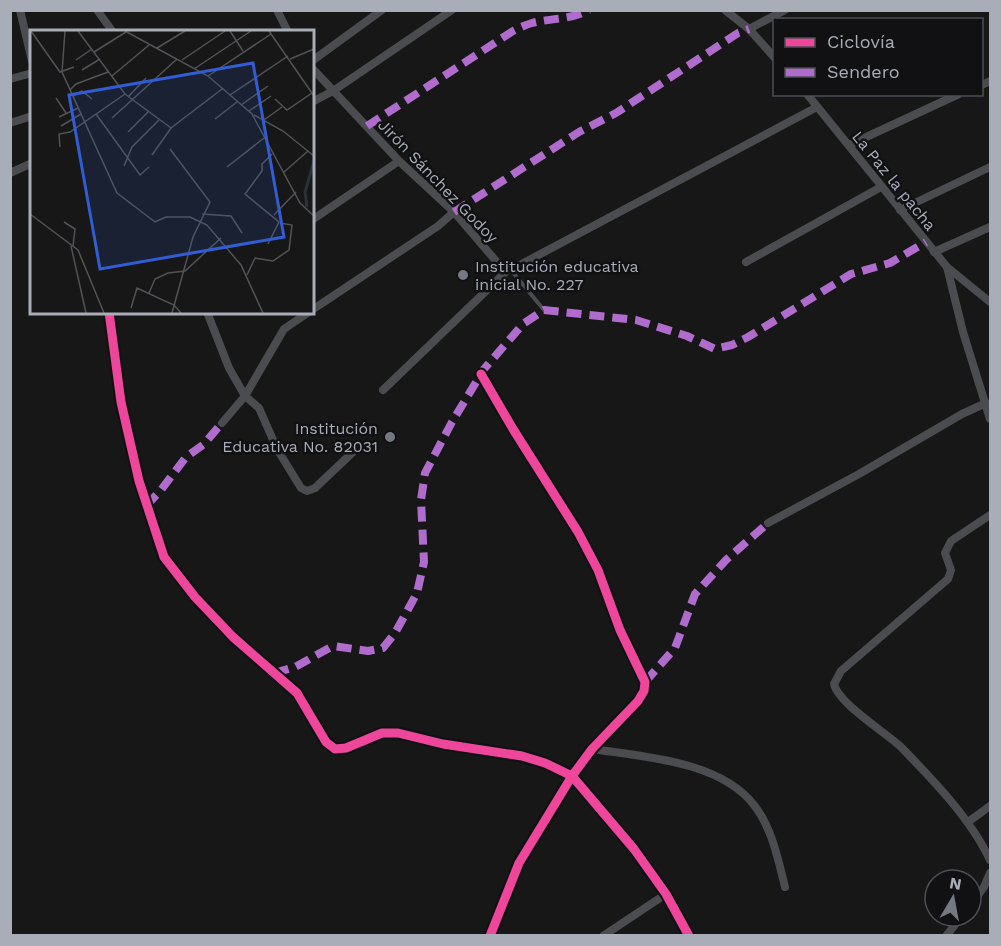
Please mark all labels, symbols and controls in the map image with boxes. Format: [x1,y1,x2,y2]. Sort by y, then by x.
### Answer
legend [773,18,983,96]
inset map [30,30,314,314]
text: Ciclovía [827,31,895,52]
text: Sendero [827,61,900,82]
street label: Jirón Sánchez Godoy [374,115,502,247]
street label: La Paz la pacha [848,127,940,235]
place label: Institución educativa inicial No. 227 [475,257,639,294]
marker: Institución educativa inicial No. 227 [456,268,470,282]
place label: Institución Educativa No. 82031 [222,419,378,456]
marker: Institución Educativa No. 82031 [383,430,397,444]
north arrow [923,868,983,928]
text: N [948,873,963,894]

